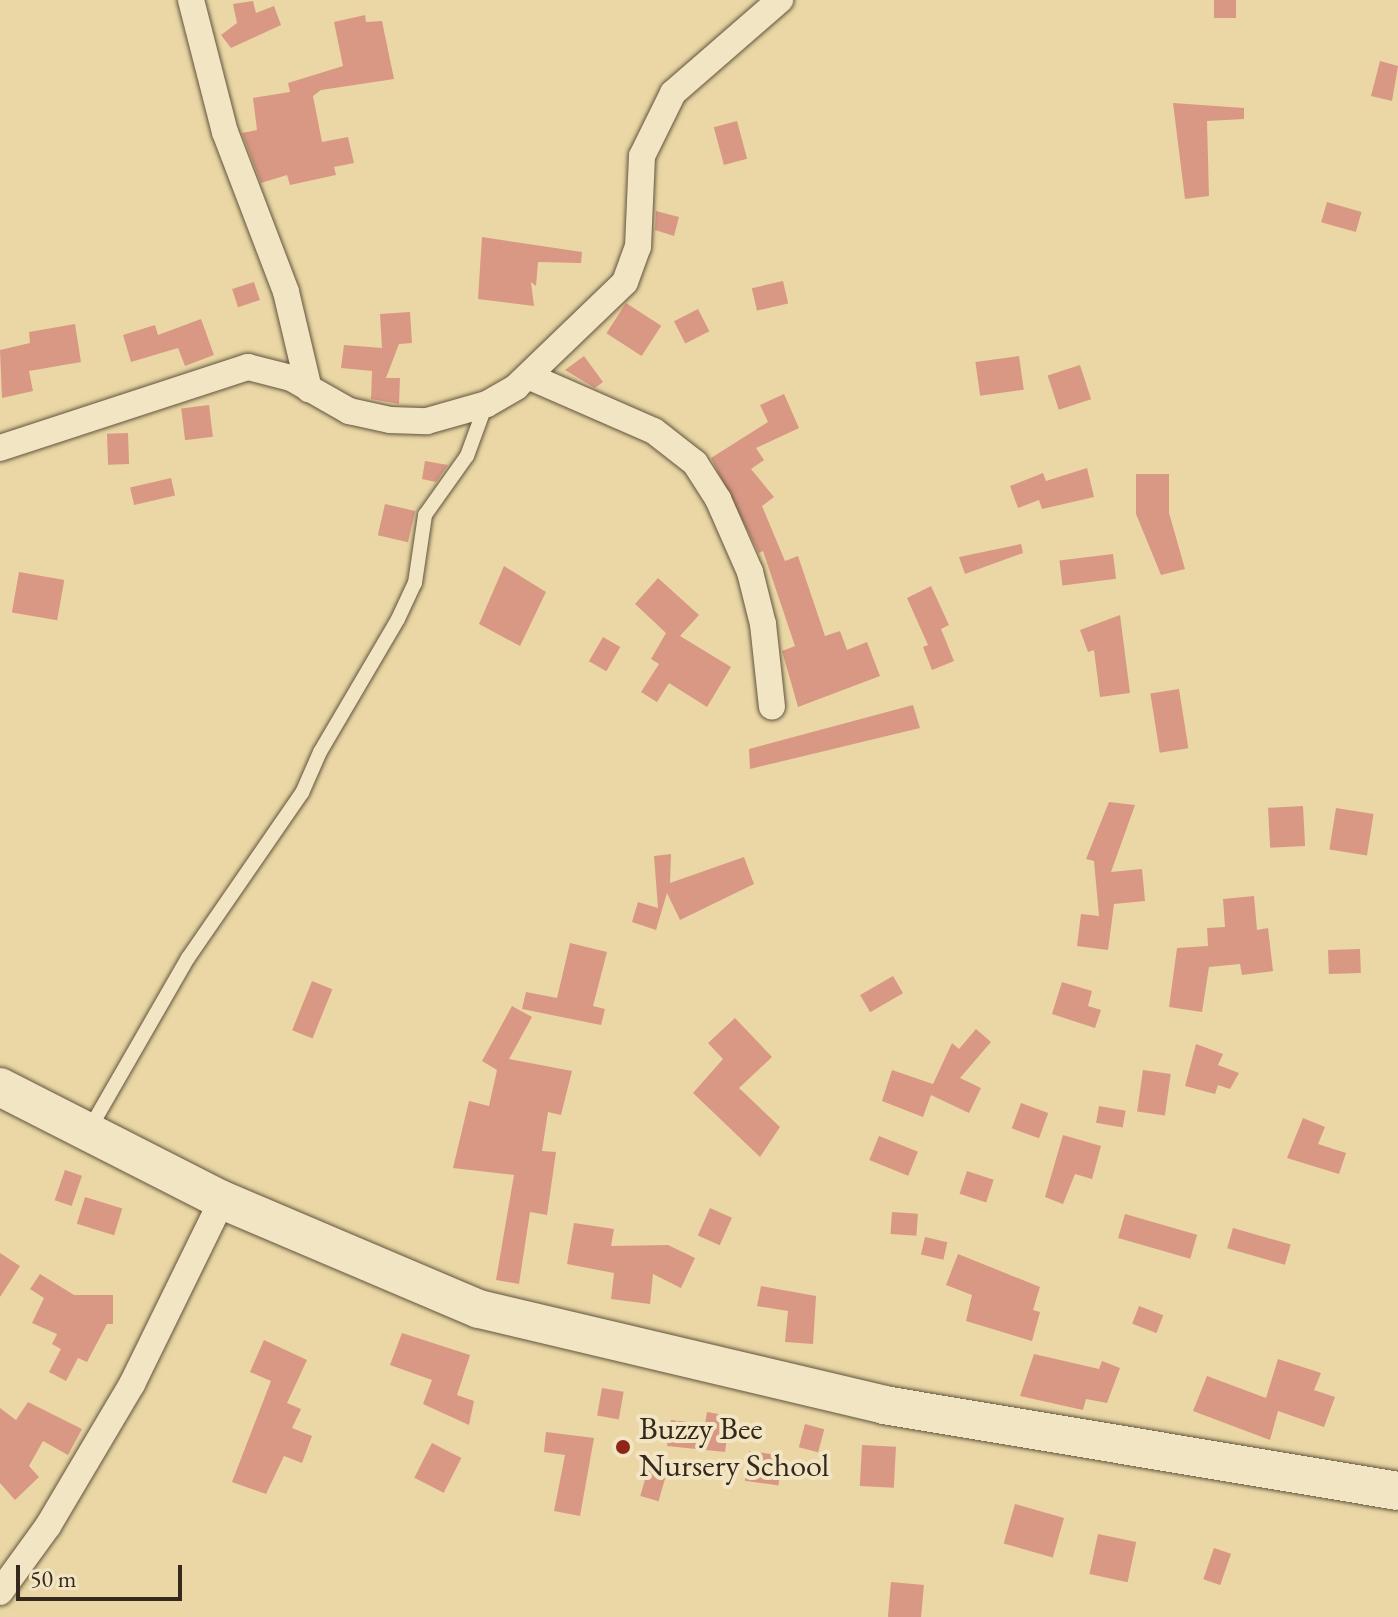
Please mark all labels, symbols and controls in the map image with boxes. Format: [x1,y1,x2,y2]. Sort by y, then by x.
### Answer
place label: Buzzy Bee Nursery School [639,1410,829,1485]
marker: Buzzy Bee Nursery School [614,1438,632,1456]
scale bar [20,1549,186,1599]
text: 50 m [30,1563,77,1594]

